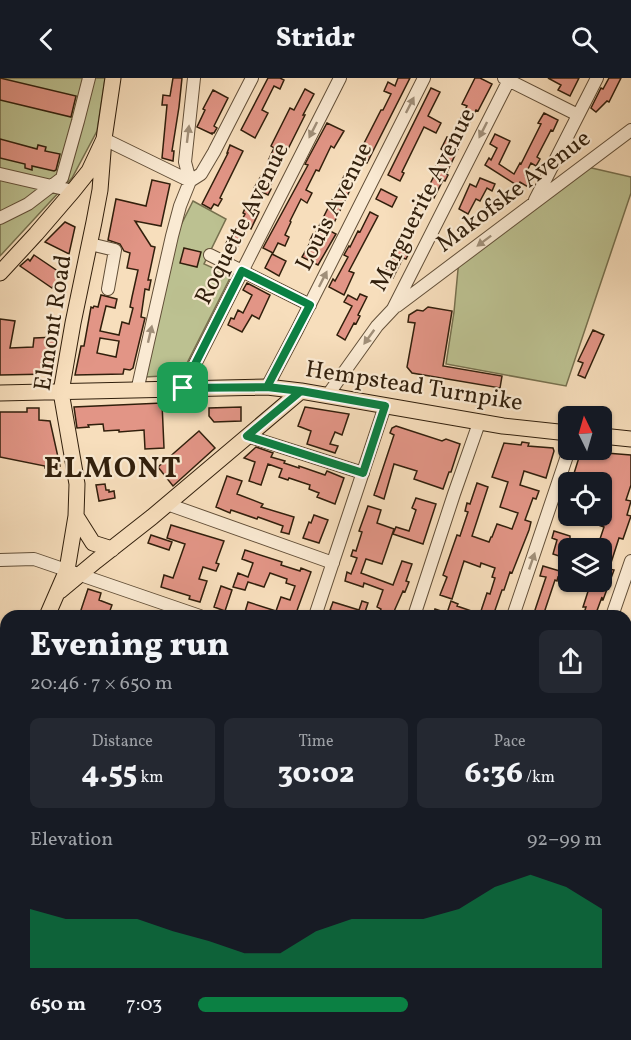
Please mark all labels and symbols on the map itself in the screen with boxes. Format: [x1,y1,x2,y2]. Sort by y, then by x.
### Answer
one-way arrow [406,96,415,113]
street label: Marguerite Avenue [363,102,485,298]
one-way arrow [308,122,318,139]
one-way arrow [479,122,488,139]
street label: Makofske Avenue [430,123,598,261]
one-way arrow [183,124,193,143]
street label: Roquette Avenue [187,137,299,311]
street label: Louis Avenue [288,137,382,277]
one-way arrow [476,234,491,246]
street label: Elmont Road [26,253,82,393]
one-way arrow [318,270,327,287]
one-way arrow [146,324,155,343]
one-way arrow [363,328,375,344]
street label: Hempstead Turnpike [303,353,525,421]
pin [157,362,208,413]
north arrow [558,406,612,460]
district label: ELMONT [44,448,182,490]
one-way arrow [528,552,538,570]

